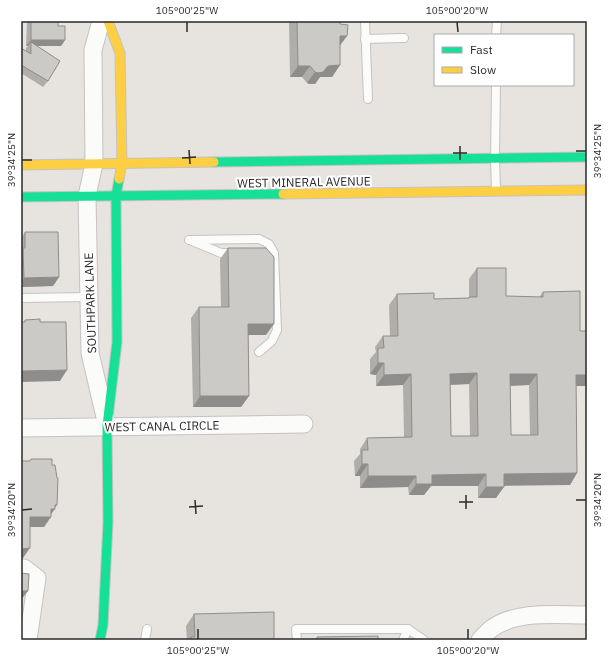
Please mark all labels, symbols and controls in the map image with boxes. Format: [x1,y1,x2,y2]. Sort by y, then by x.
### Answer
text: 105°00'25"W [156,4,218,17]
text: 105°00'20"W [426,4,488,17]
legend [434,34,574,86]
text: Fast [470,42,493,57]
text: Slow [470,62,496,77]
text: 39°34'25"N [591,124,604,178]
text: 39°34'25"N [5,133,18,187]
street label: WEST MINERAL AVENUE [237,173,371,191]
street label: SOUTHPARK LANE [81,252,99,354]
street label: WEST CANAL CIRCLE [105,418,219,434]
text: 39°34'20"N [591,473,604,527]
text: 39°34'20"N [5,483,18,537]
text: 105°00'25"W [167,644,229,657]
text: 105°00'20"W [437,644,499,657]

